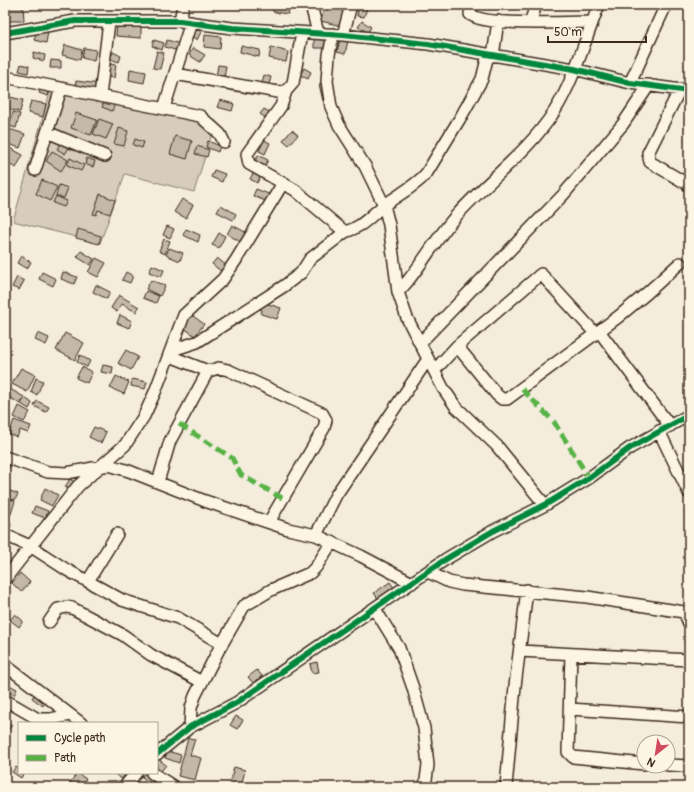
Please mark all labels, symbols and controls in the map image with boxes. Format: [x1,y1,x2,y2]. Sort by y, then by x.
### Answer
scale bar [548,18,646,44]
text: 50 m [554,25,582,40]
legend [18,722,158,774]
text: Cycle path [54,731,106,746]
north arrow [636,734,676,774]
text: Path [54,751,76,766]
text: N [644,754,658,770]

